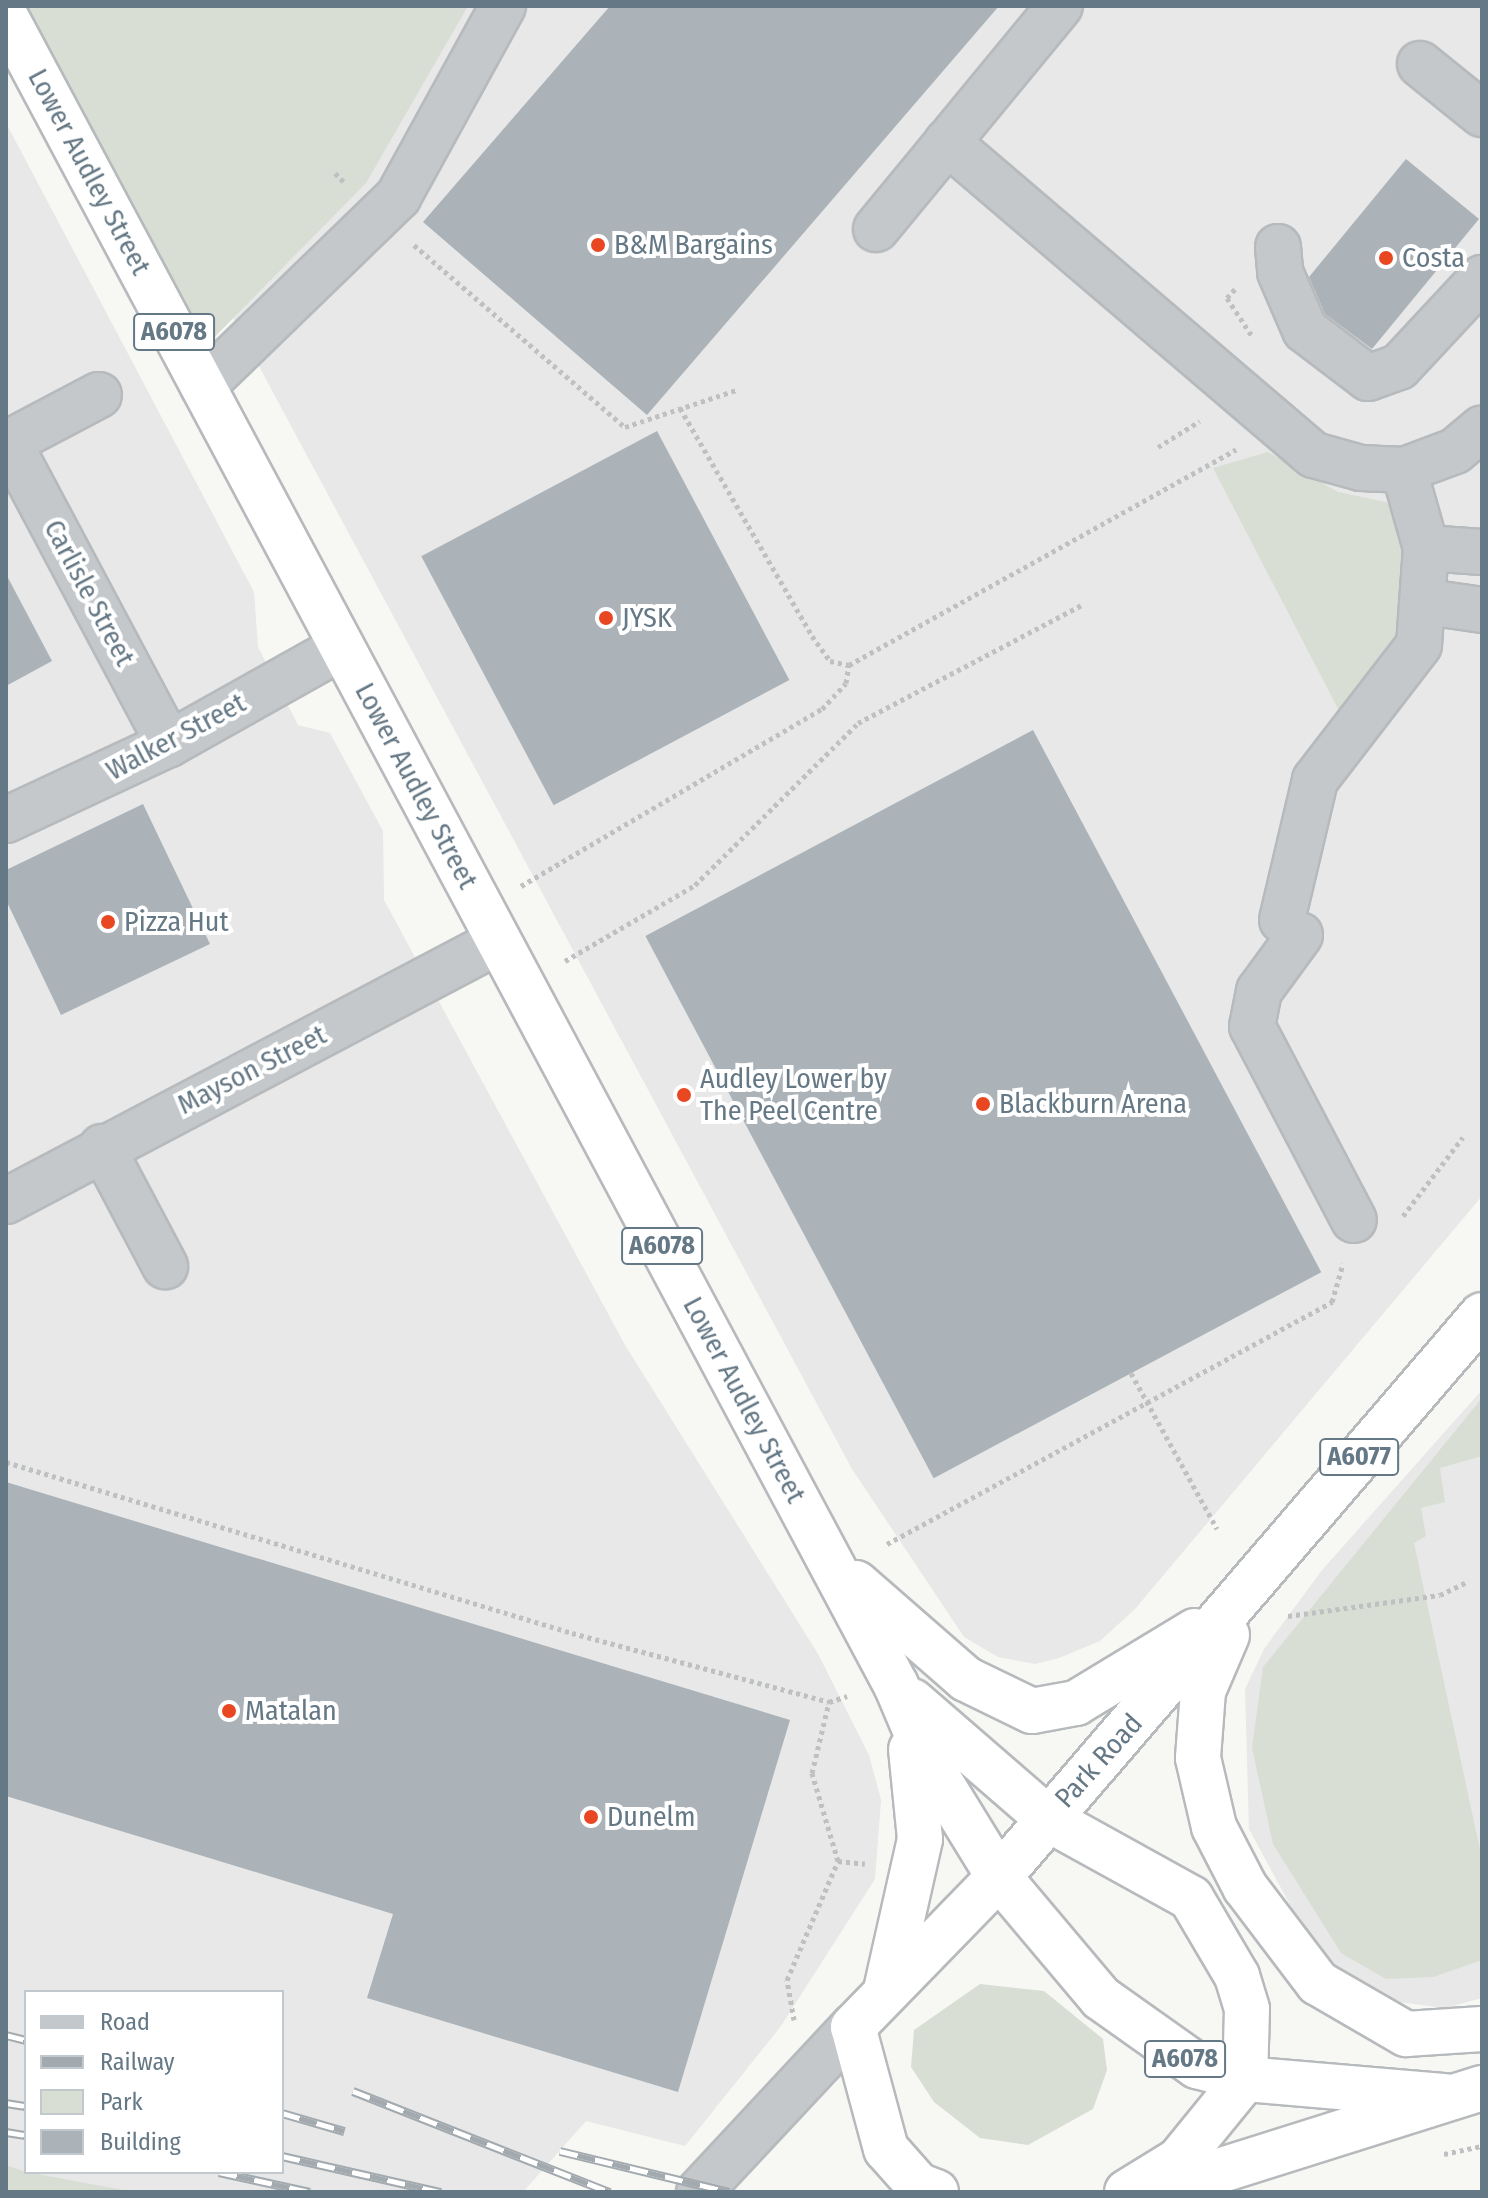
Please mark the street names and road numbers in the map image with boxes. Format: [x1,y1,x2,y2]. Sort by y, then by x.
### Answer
street label: Lower Audley Street [21,63,157,281]
road number: A6078 [132,310,216,354]
street label: Carlisle Street [37,514,141,672]
street label: Lower Audley Street [348,677,484,895]
street label: Walker Street [101,686,251,788]
street label: Mayson Street [172,1018,332,1122]
road number: A6078 [620,1224,704,1268]
street label: Lower Audley Street [676,1291,812,1509]
road number: A6077 [1319,1435,1399,1479]
street label: Park Road [1048,1707,1150,1815]
road number: A6078 [1143,2037,1227,2081]

